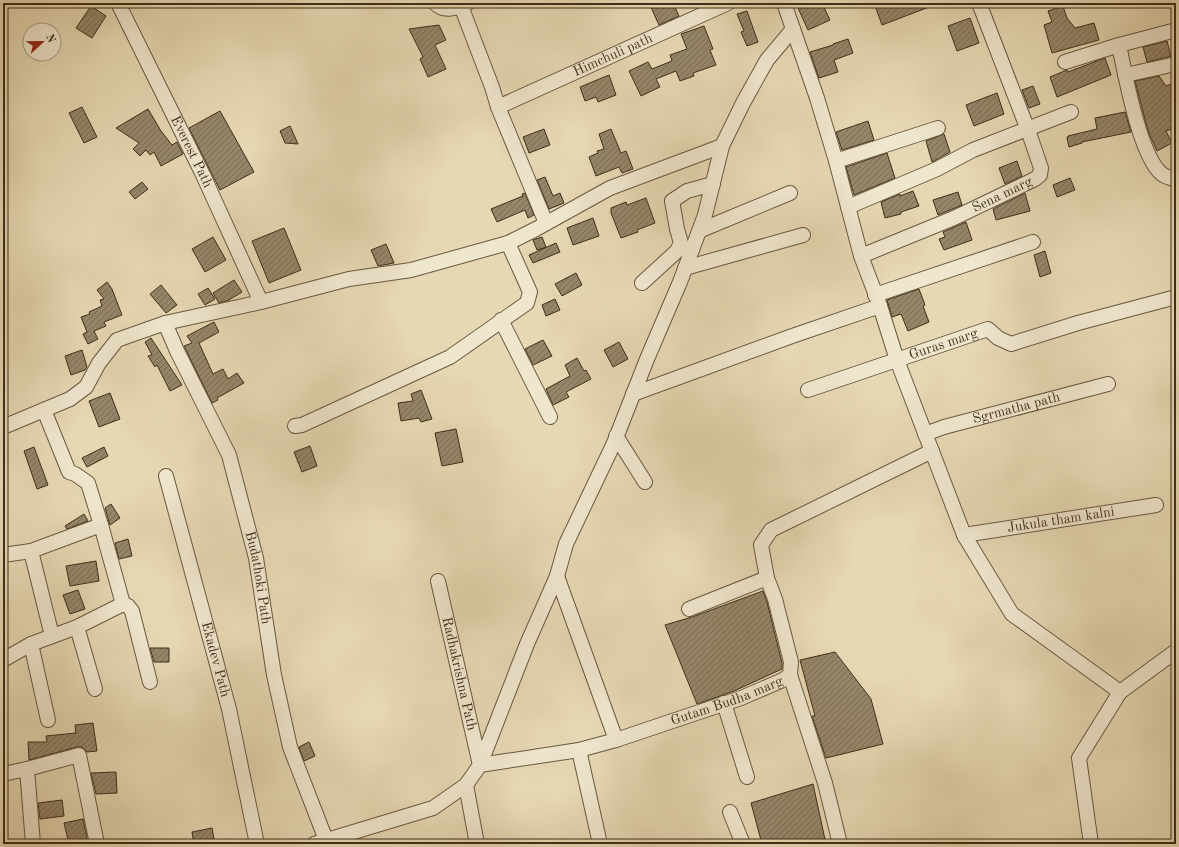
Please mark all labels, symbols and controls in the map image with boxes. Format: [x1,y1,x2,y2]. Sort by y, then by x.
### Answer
north arrow [22,22,62,62]
street label: Himchuli path [571,31,655,79]
text: N [43,33,57,45]
street label: Everest Path [168,114,215,190]
street label: Sena marg [970,174,1035,215]
street label: Guras marg [907,326,980,362]
street label: Sgrmatha path [971,390,1062,426]
street label: Jukula tham kalni [1006,505,1116,535]
street label: Budathoki Path [242,530,273,626]
street label: Radhakrishna Path [439,615,479,732]
street label: Ekadev Path [199,620,233,699]
street label: Gutam Budha marg [669,674,786,728]

